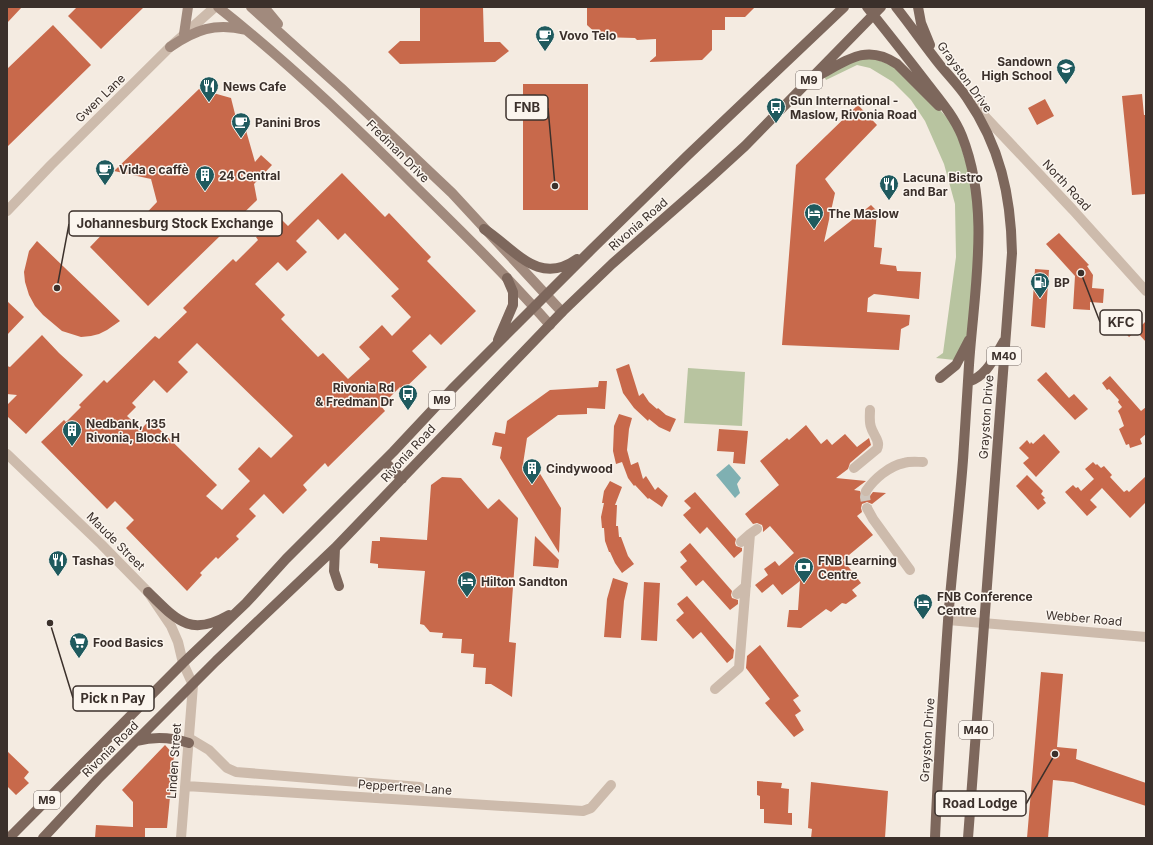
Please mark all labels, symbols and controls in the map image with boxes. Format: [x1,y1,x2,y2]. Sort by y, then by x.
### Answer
cafe icon: Vovo Telo [534,24,556,52]
place label: Vovo Telo [559,28,616,43]
street label: Grayston Drive [934,38,996,116]
place label: Sandown High School [982,54,1052,83]
school or university icon: Sandown High School [1055,57,1077,85]
street label: Gwen Lane [72,71,128,125]
road number: M9 [796,71,822,89]
restaurant icon: News Cafe [198,75,220,103]
place label: News Cafe [223,79,286,94]
place label: Sun International - Maslow, Rivonia Road [790,93,917,122]
callout: FNB [506,95,548,120]
bus stop icon: Sun International - Maslow, Rivonia Road [765,96,787,124]
text: FNB [514,99,540,115]
cafe icon: Panini Bros [230,111,252,139]
place label: Panini Bros [255,115,321,130]
street label: Fredman Drive [363,116,433,186]
street label: North Road [1040,156,1094,214]
cafe icon: Vida e caffè [94,158,116,186]
place label: Vida e caffè [119,162,189,177]
building icon: 24 Central [194,164,216,192]
place label: 24 Central [219,168,280,183]
place label: Lacuna Bistro and Bar [903,170,983,199]
restaurant icon: Lacuna Bistro and Bar [878,173,900,201]
street label: Rivonia Road [605,194,671,254]
hotel icon: The Maslow [803,202,825,230]
place label: The Maslow [828,206,900,221]
callout: Johannesburg Stock Exchange [69,211,282,236]
text: Johannesburg Stock Exchange [77,215,274,231]
fuel station icon: BP [1029,271,1051,299]
place label: BP [1054,275,1070,290]
callout: KFC [1100,310,1142,335]
text: KFC [1108,314,1135,330]
road number: M40 [987,347,1021,365]
street label: Grayston Drive [976,374,996,460]
place label: Rivonia Rd & Fredman Dr [315,380,394,409]
bus stop icon: Rivonia Rd & Fredman Dr [397,383,419,411]
road number: M9 [429,391,455,409]
place label: Nedbank, 135 Rivonia, Block H [86,416,180,445]
building icon: Nedbank, 135 Rivonia, Block H [61,419,83,447]
street label: Rivonia Road [377,421,439,485]
building icon: Cindywood [521,457,543,485]
place label: Cindywood [546,461,613,476]
street label: Maude Street [84,509,148,573]
restaurant icon: Tashas [47,549,69,577]
place label: Tashas [72,553,114,568]
place label: FNB Learning Centre [818,553,897,582]
bank icon: FNB Learning Centre [793,556,815,584]
hotel icon: Hilton Sandton [456,570,478,598]
place label: Hilton Sandton [481,574,568,589]
place label: FNB Conference Centre [937,589,1033,618]
hotel icon: FNB Conference Centre [912,592,934,620]
street label: Webber Road [1045,607,1123,629]
supermarket icon: Food Basics [68,631,90,659]
place label: Food Basics [93,635,164,650]
callout: Pick n Pay [73,686,154,711]
text: Pick n Pay [81,690,146,706]
street label: Grayston Drive [917,697,937,783]
street label: Rivonia Road [79,718,141,780]
road number: M40 [959,721,993,739]
street label: Linden Street [164,723,184,799]
street label: Peppertree Lane [357,776,453,798]
road number: M9 [34,791,60,809]
callout: Road Lodge [935,791,1026,816]
text: Road Lodge [943,795,1018,811]

